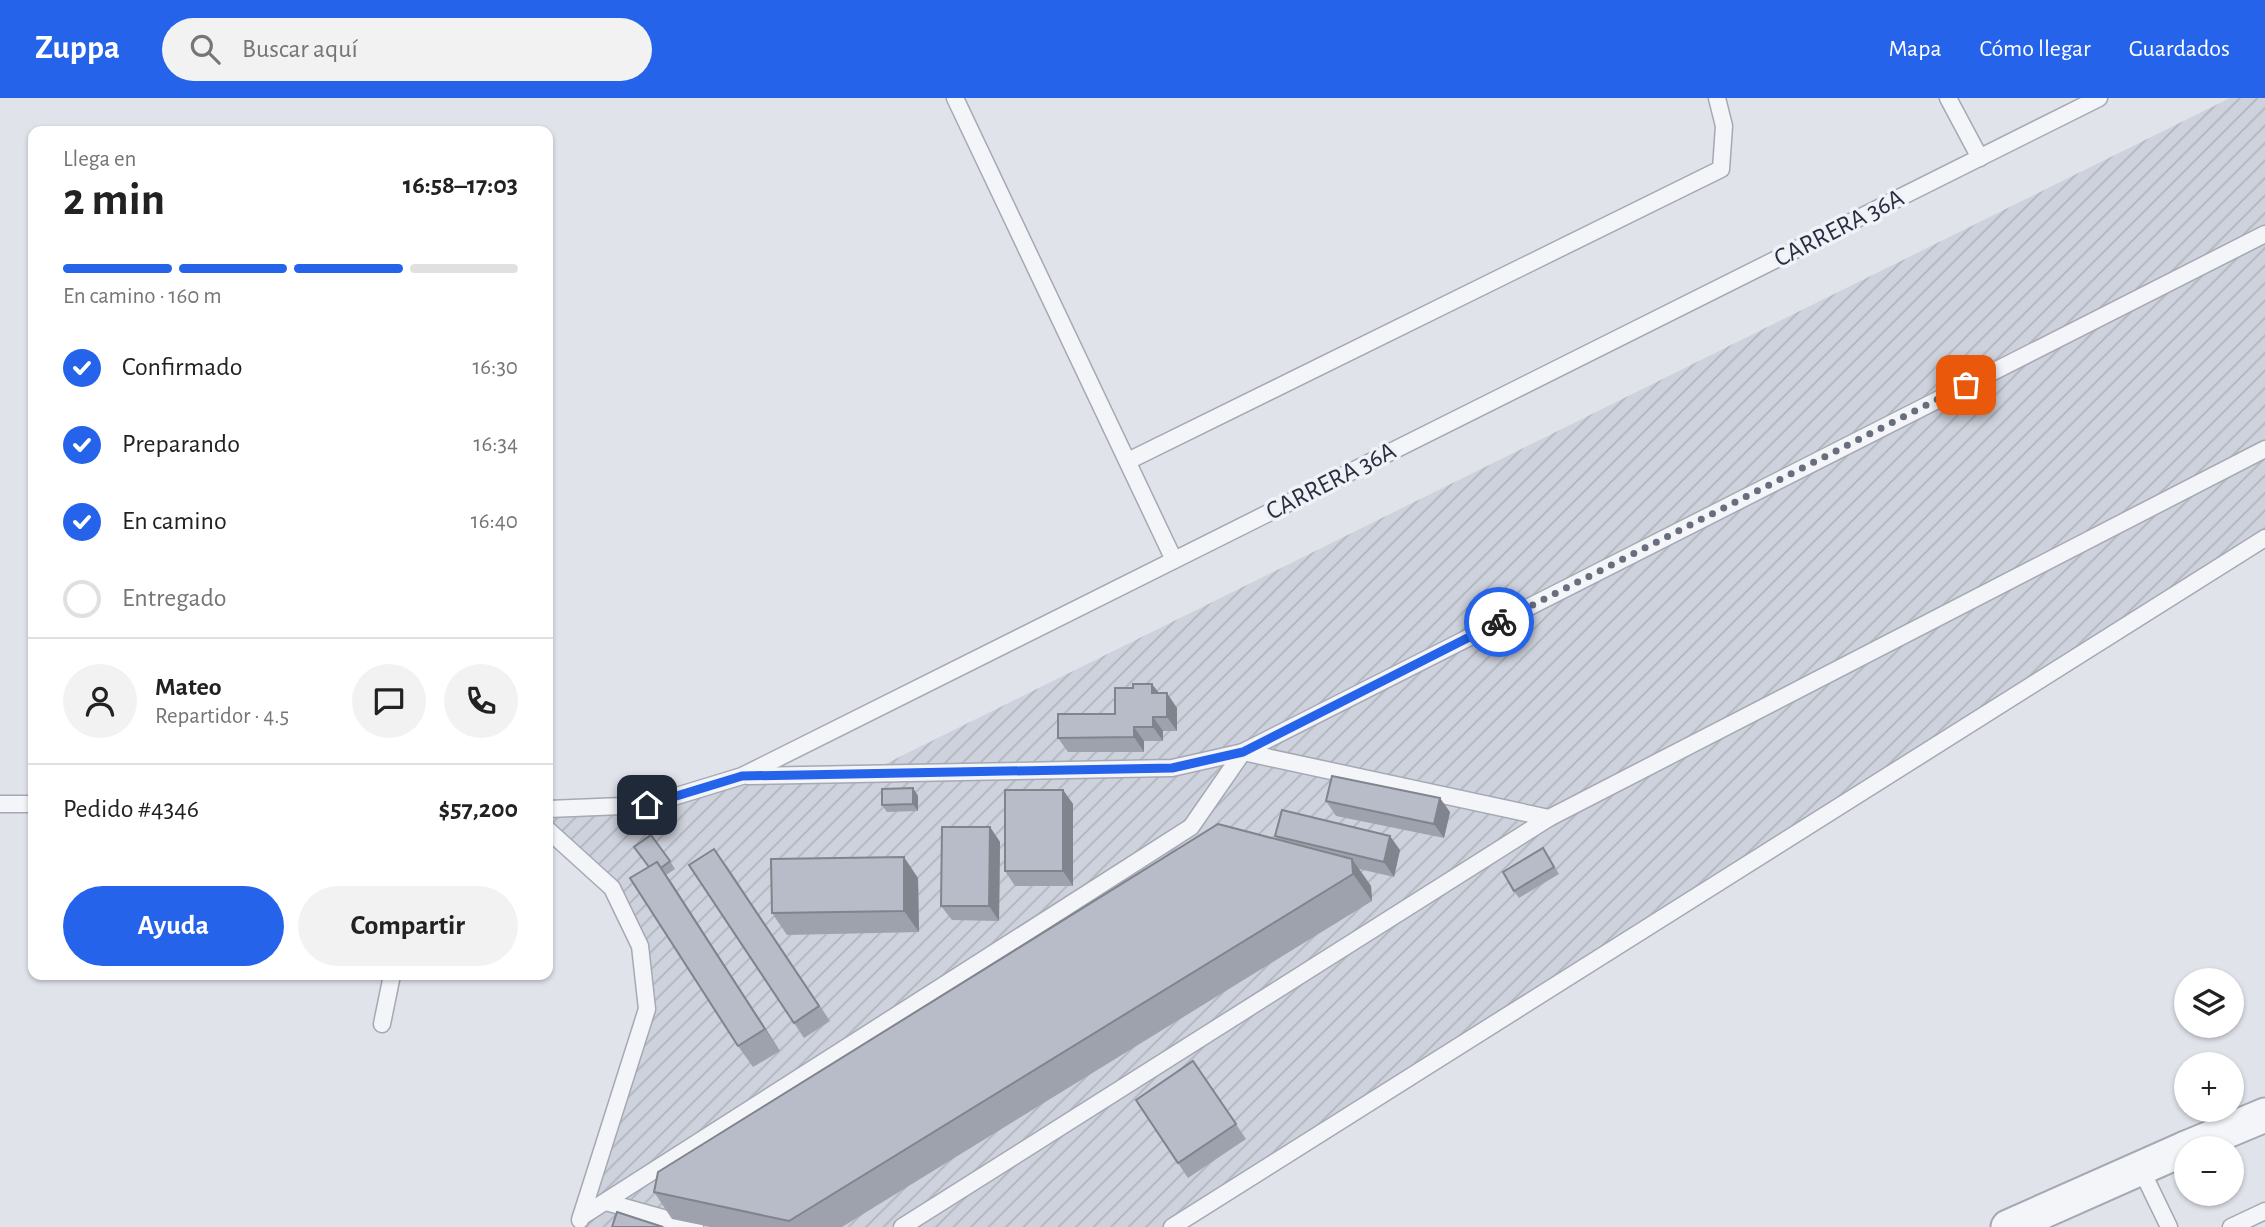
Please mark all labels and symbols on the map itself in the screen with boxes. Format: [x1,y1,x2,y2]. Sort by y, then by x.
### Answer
street label: CARRERA 36A [1770,184,1908,272]
pin [1936,355,1996,415]
street label: CARRERA 36A [1262,437,1400,525]
courier [1464,587,1534,657]
pin [617,775,677,835]

